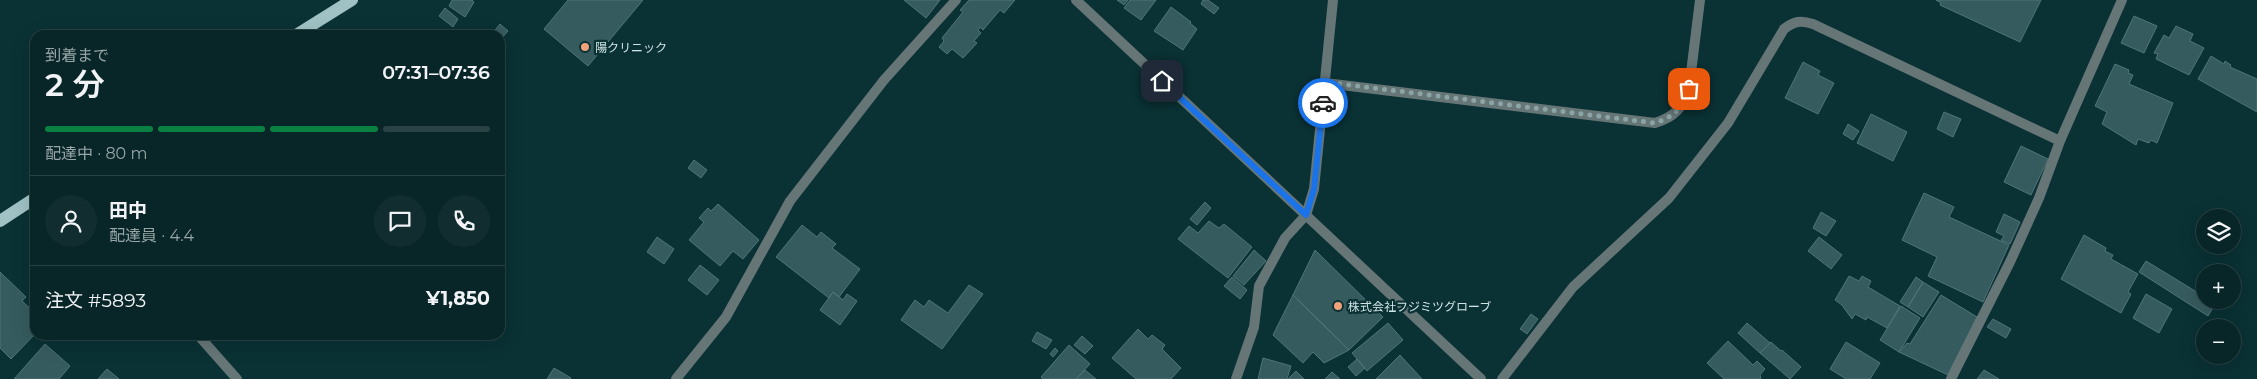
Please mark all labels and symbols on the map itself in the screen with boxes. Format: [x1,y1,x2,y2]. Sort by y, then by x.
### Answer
place label: 陽クリニック [595,40,667,55]
marker: 陽クリニック [579,41,591,53]
pin [1141,60,1183,102]
pin [1668,68,1710,110]
courier [1298,78,1348,128]
place label: 株式会社フジミツグローブ [1348,299,1491,314]
marker: 株式会社フジミツグローブ [1332,300,1344,312]

